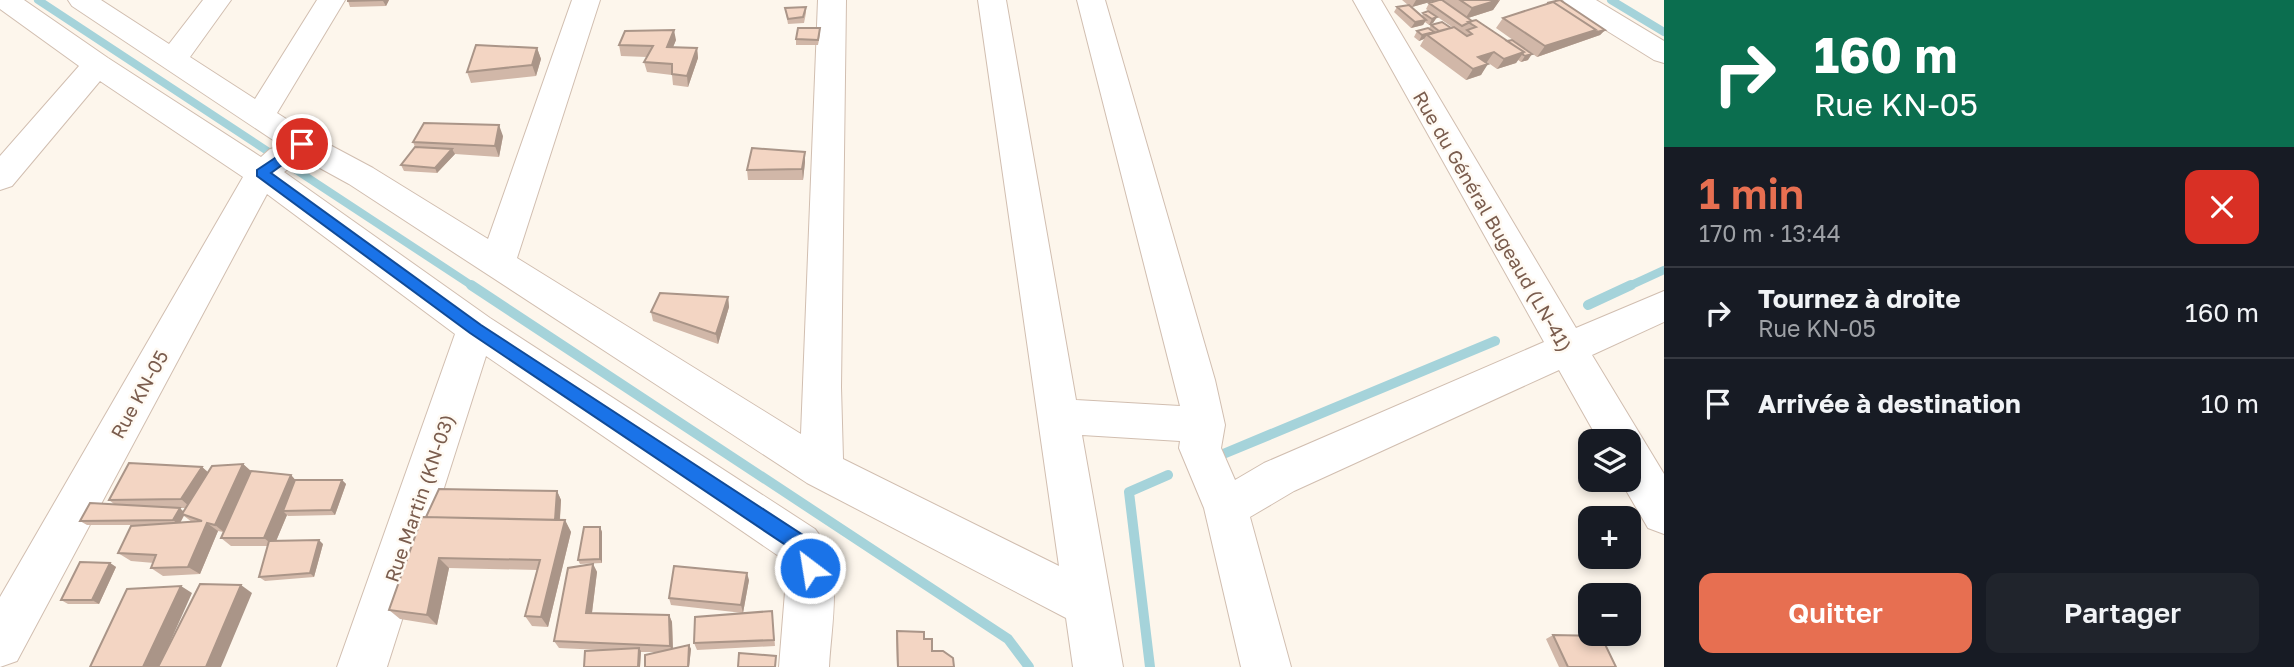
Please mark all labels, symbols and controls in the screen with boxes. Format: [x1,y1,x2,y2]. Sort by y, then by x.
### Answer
text: 160 m [1814,25,1957,84]
icon: right [1699,28,1790,119]
text: Rue KN-05 [1814,85,1978,123]
street label: Rue du Général Bugeaud (LN-41) [1409,87,1577,355]
pin [272,114,332,174]
icon: arrive [283,125,321,163]
text: 1 min [1699,168,1804,218]
button: close [2185,170,2259,244]
text: 170 m · 13:44 [1699,219,1841,247]
text: Tournez à droite [1758,283,1961,314]
icon: right [1699,294,1737,332]
text: 160 m [2185,297,2259,328]
text: Rue KN-05 [1758,314,1876,342]
street label: Rue KN-05 [105,346,173,442]
icon: arrive [1699,385,1737,423]
text: Arrivée à destination [1758,388,2021,419]
text: 10 m [2201,388,2259,419]
street label: Rue Martin (KN-03) [379,411,459,585]
map controls [1578,429,1641,646]
button: layers [1578,429,1641,492]
button: + [1578,506,1641,569]
position arrow [773,531,847,605]
button: Quitter [1699,573,1972,653]
button: Partager [1986,573,2259,653]
button: − [1578,583,1641,646]

